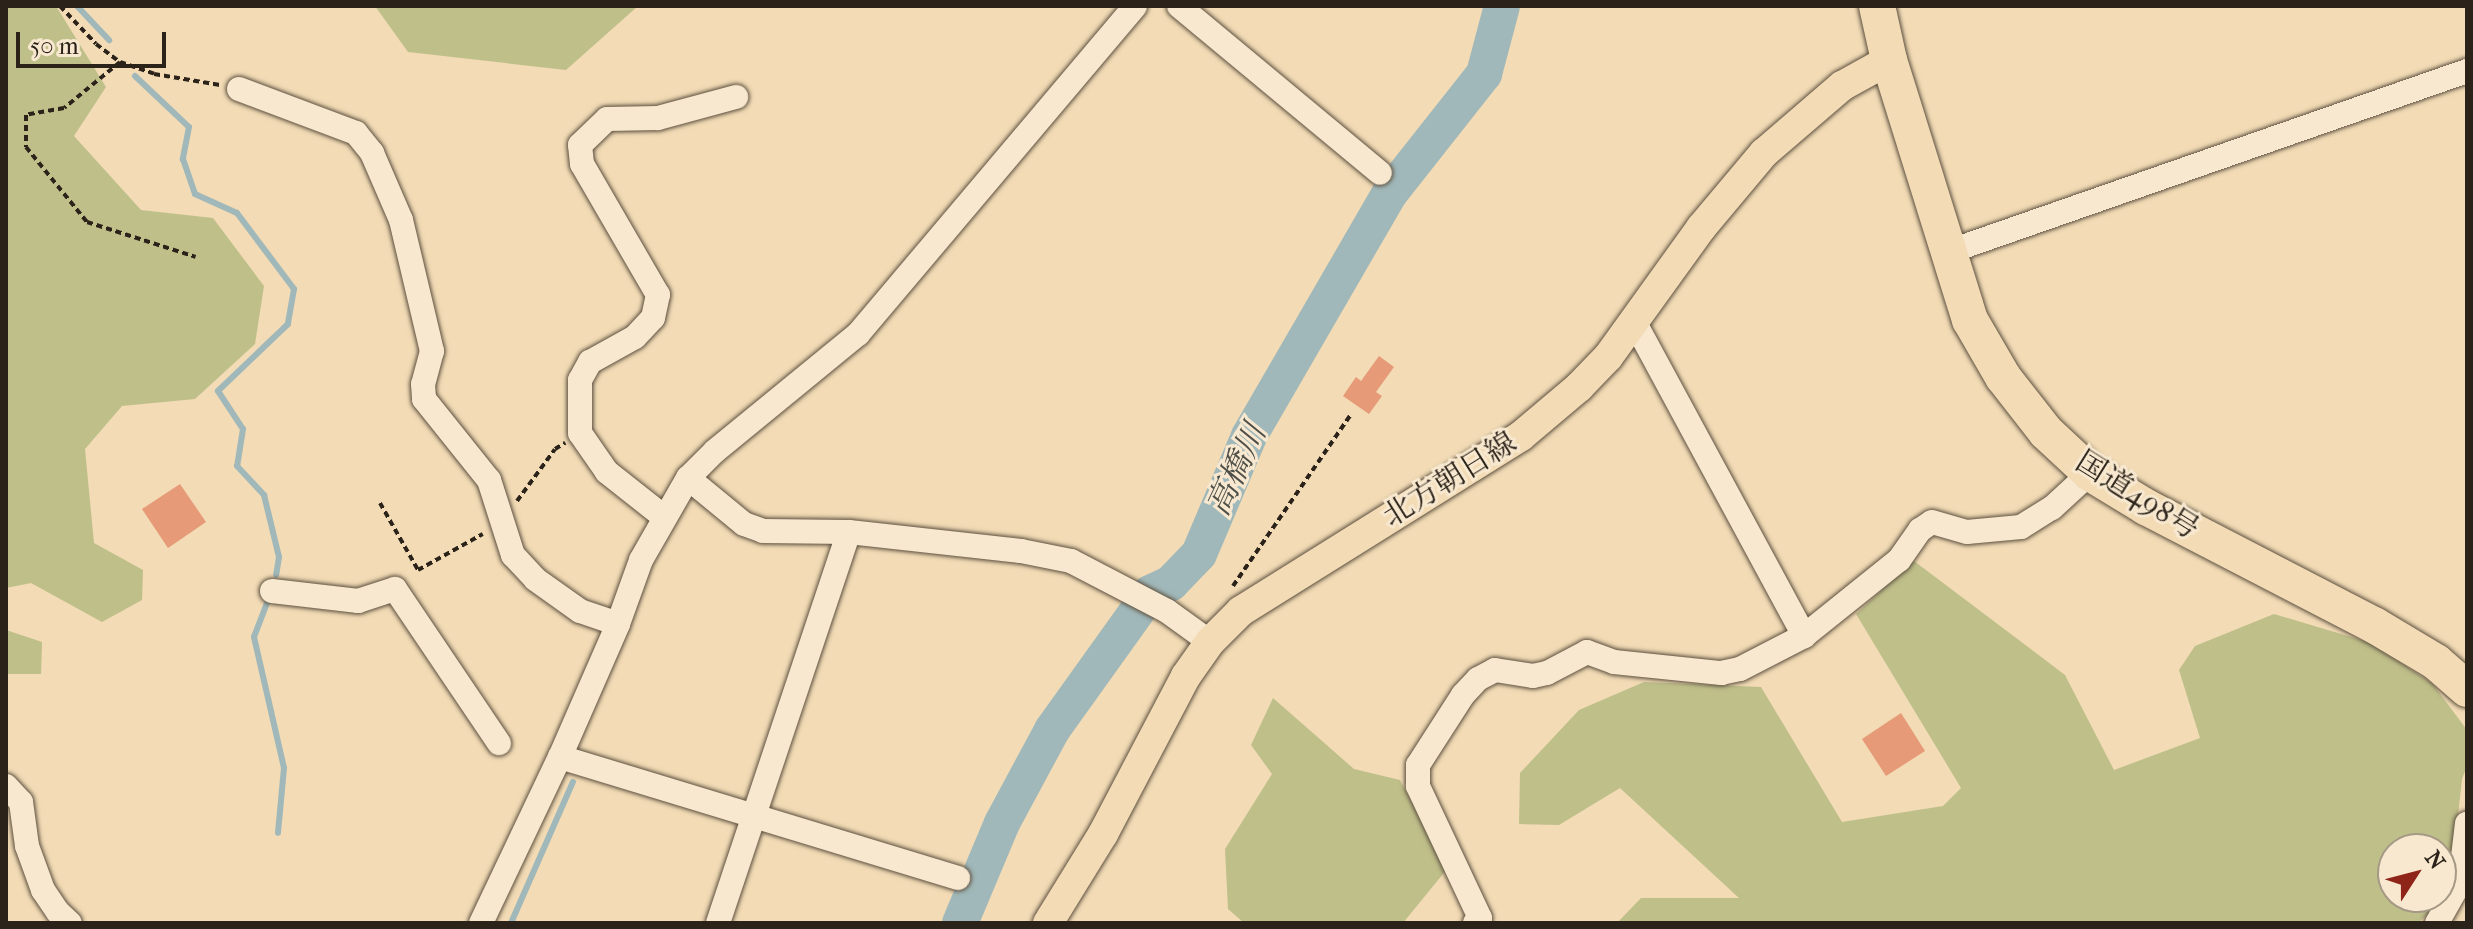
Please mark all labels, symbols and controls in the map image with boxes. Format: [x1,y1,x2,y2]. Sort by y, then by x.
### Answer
scale bar [20,16,170,66]
text: 50 m [30,32,79,60]
water label: 高橋川 [1199,418,1275,522]
street label: 北方朝日線 [1377,425,1523,535]
street label: 国道498号 [2069,444,2205,548]
north arrow [2377,833,2457,913]
text: N [2419,846,2450,874]

